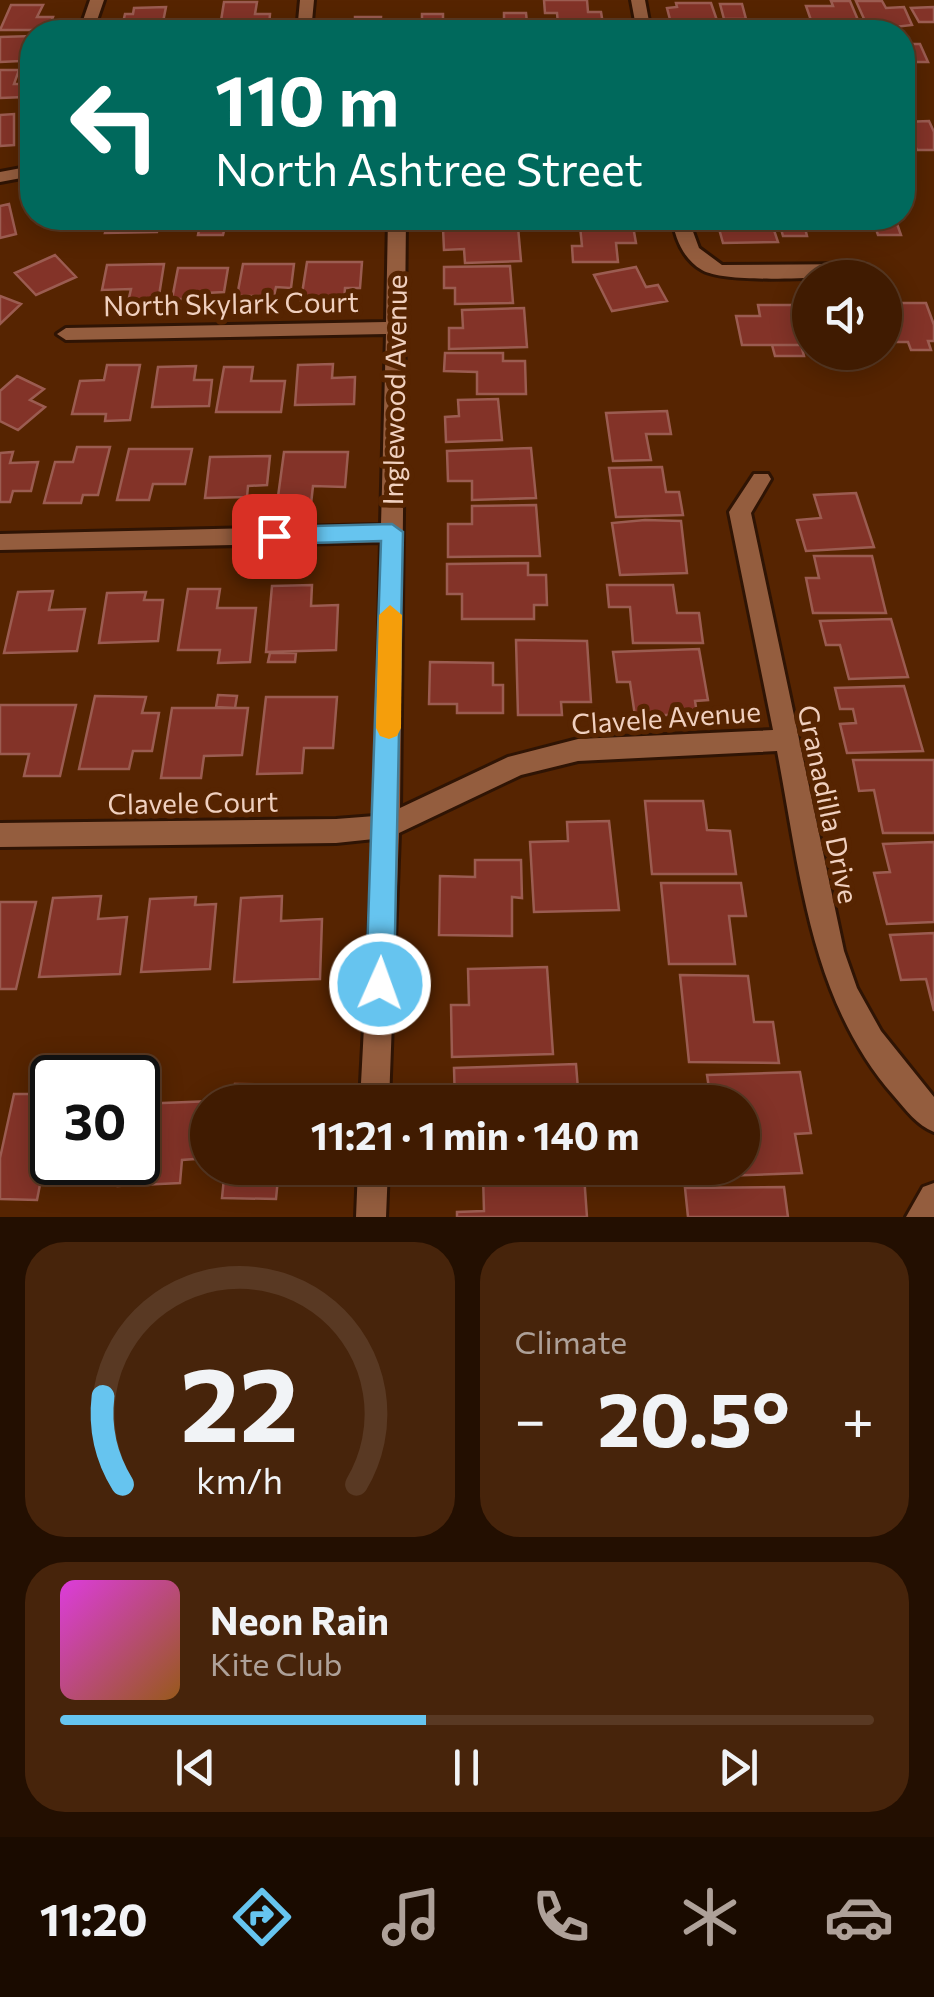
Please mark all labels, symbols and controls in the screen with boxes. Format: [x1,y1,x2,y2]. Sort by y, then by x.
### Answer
text: 110 m [215,55,399,140]
icon: left [50,60,180,190]
text: North Ashtree Street [215,140,643,195]
map controls [792,260,902,370]
button: sound [792,260,902,370]
street label: Inglewood Avenue [375,274,413,506]
street label: North Skylark Court [103,284,359,322]
pin [232,494,317,579]
icon: arrive [247,509,302,564]
street label: Clavele Avenue [570,693,762,741]
street label: Granadilla Drive [791,702,867,906]
street label: Clavele Court [107,784,279,820]
position arrow [328,932,432,1036]
speed limit sign: 30 [30,1055,160,1185]
text: 11:21 · 1 min · 140 m [311,1111,639,1158]
text: Climate [515,1321,627,1361]
text: 22 [181,1336,299,1463]
text: 20.5° [597,1371,790,1462]
text: − [515,1384,546,1451]
text: + [842,1384,874,1451]
text: km/h [196,1458,283,1501]
text: Neon Rain [210,1596,389,1643]
text: Kite Club [210,1643,342,1683]
icon: previous [168,1740,223,1795]
icon: pause [439,1740,494,1795]
icon: next [711,1740,766,1795]
icon: directions [227,1882,297,1952]
icon: music [376,1882,446,1952]
icon: phone [526,1882,596,1952]
icon: climate [675,1882,745,1952]
icon: car [824,1882,894,1952]
text: 11:20 [40,1890,148,1945]

